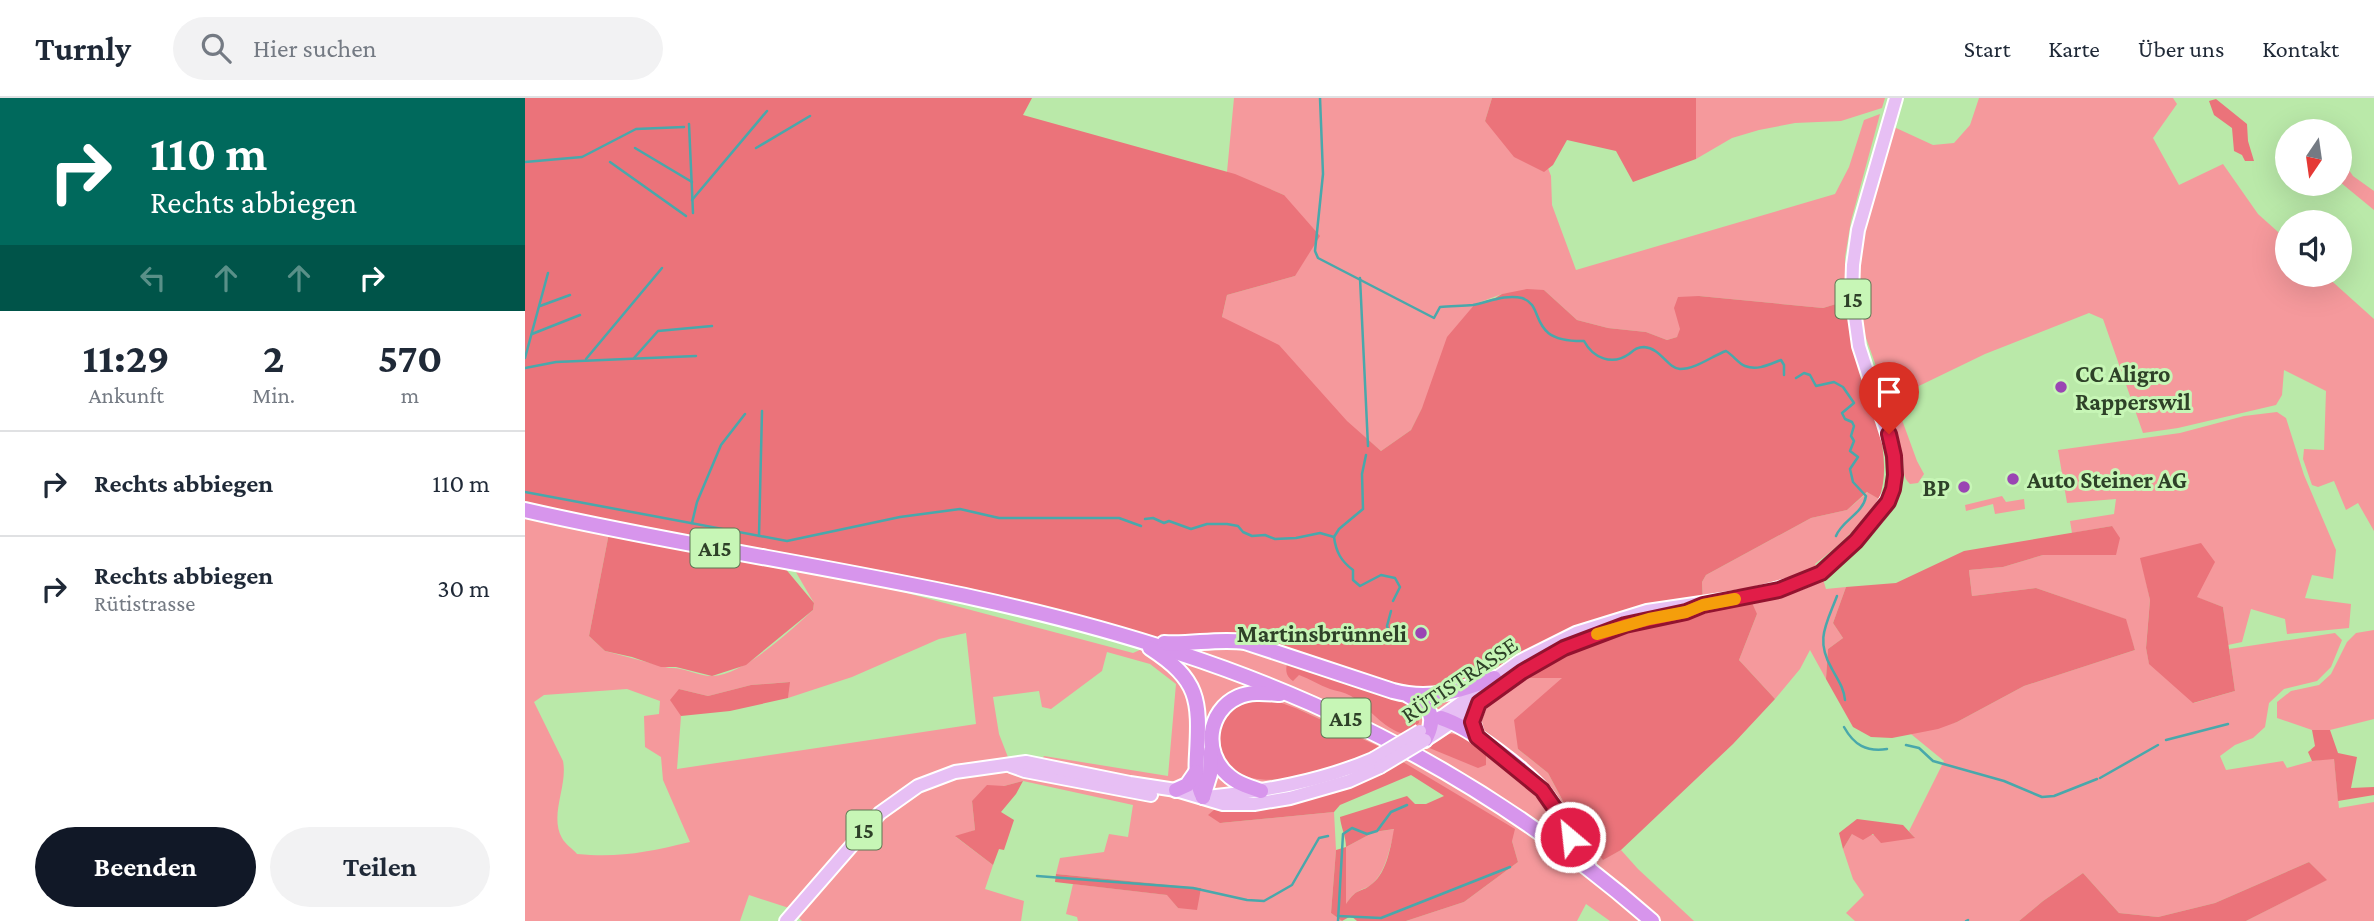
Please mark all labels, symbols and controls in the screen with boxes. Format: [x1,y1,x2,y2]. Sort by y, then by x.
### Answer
search box [173,17,663,80]
icon: search [197,29,235,67]
text: Turnly [35,30,131,67]
text: Hier suchen [253,34,377,63]
text: Start [1964,35,2010,62]
text: Karte [2048,35,2100,62]
text: Über uns [2138,35,2224,62]
text: Kontakt [2262,35,2339,62]
north arrow [2275,119,2352,196]
map controls [2275,119,2352,287]
icon: right [35,126,126,217]
text: 110 m [150,126,267,181]
text: Rechts abbiegen [150,184,357,220]
button: sound [2275,210,2352,287]
icon: left [134,259,172,297]
icon: ahead [207,259,245,297]
icon: ahead [280,259,318,297]
icon: right [353,259,391,297]
road number: 15 [1835,280,1871,318]
text: 11:29 [83,334,170,381]
text: 2 [263,334,284,381]
text: 570 [378,334,442,381]
place label: CC Aligro Rapperswil [2075,360,2191,415]
pin [1859,362,1919,434]
icon: arrive [1870,373,1908,411]
marker: CC Aligro Rapperswil [2053,379,2069,395]
text: Ankunft [89,382,164,408]
text: Min. [252,382,295,408]
text: m [401,382,419,408]
icon: right [35,465,73,503]
place label: Auto Steiner AG [2026,466,2187,493]
text: Rechts abbiegen [94,469,273,498]
text: 110 m [432,469,490,498]
marker: Auto Steiner AG [2005,471,2021,487]
place label: BP [1923,474,1950,501]
marker: BP [1956,479,1972,495]
road number: A15 [691,529,739,568]
text: Rechts abbiegen [94,561,273,590]
icon: right [35,570,73,608]
text: 30 m [437,574,490,603]
text: Rütistrasse [94,590,195,616]
place label: Martinsbrünneli [1237,620,1407,647]
marker: Martinsbrünneli [1413,625,1429,641]
street label: RÜTISTRASSE [1396,630,1522,728]
road number: A15 [1321,698,1371,738]
position arrow [1533,800,1607,874]
road number: 15 [847,810,881,850]
button: Beenden [35,827,256,907]
button: Teilen [270,827,490,907]

